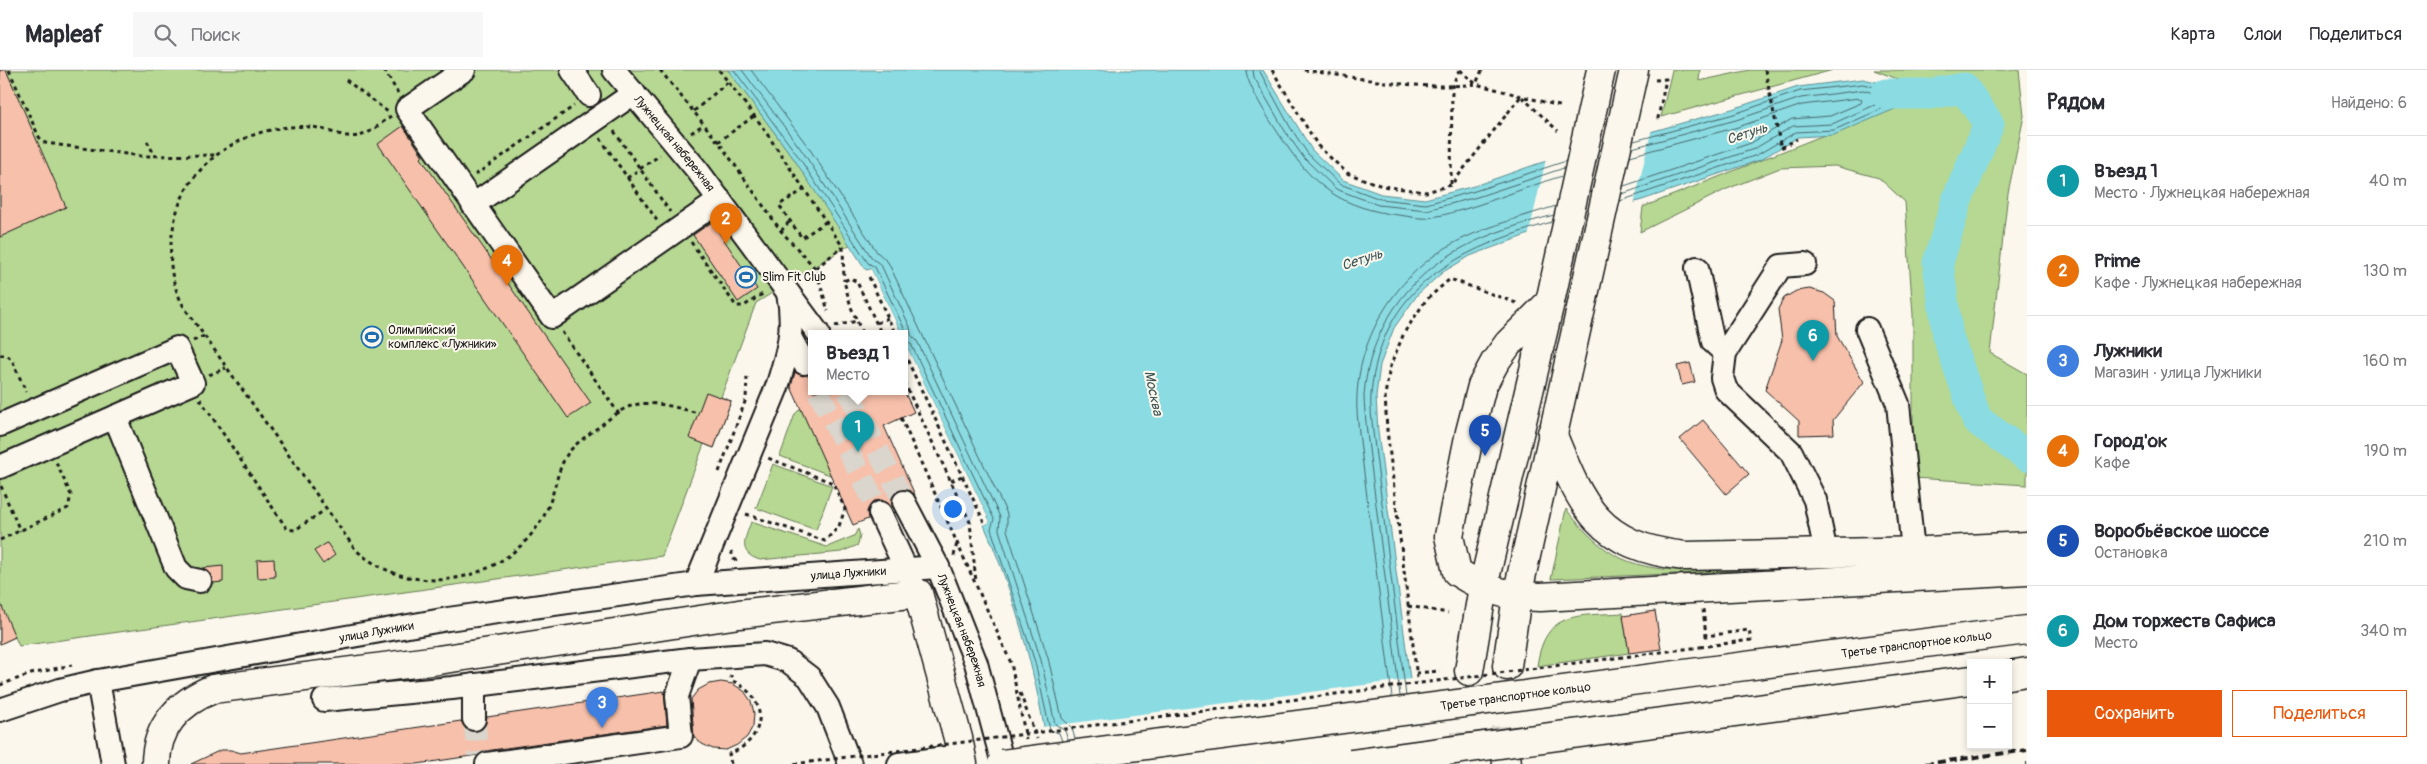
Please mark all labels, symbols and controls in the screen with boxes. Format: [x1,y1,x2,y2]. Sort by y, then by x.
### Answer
search box [133,12,483,57]
text: Mapleaf [25,20,103,49]
icon: search [151,21,179,49]
text: Поиск [191,23,241,47]
text: Карта [2171,23,2215,46]
text: Слои [2243,23,2281,46]
text: Поделиться [2309,23,2402,46]
text: Рядом [2047,89,2105,116]
street label: Лужнецкая набережная [630,92,718,195]
text: Найдено: 6 [2331,93,2407,113]
water label: Сетунь [1725,119,1770,148]
text: Въезд 1 [2094,159,2158,183]
text: 1 [2060,171,2066,191]
text: 40 m [2369,171,2407,191]
text: Место · Лужнецкая набережная [2094,183,2310,203]
pin: 2 [710,203,742,244]
pin: 4 [491,245,523,286]
water label: Сетунь [1340,245,1385,274]
text: Prime [2094,249,2140,273]
text: 2 [2059,261,2067,281]
text: 130 m [2363,261,2407,281]
sports icon: Slim Fit Club [734,265,758,289]
place label: Slim Fit Club [762,270,826,285]
text: Кафе · Лужнецкая набережная [2094,273,2302,293]
pin: 6 [1797,320,1829,361]
place label: Олимпийский комплекс «Лужники» [388,323,497,352]
sports icon: Олимпийский комплекс «Лужники» [360,325,384,349]
popup [808,330,908,395]
text: Лужники [2094,339,2162,363]
text: Въезд 1 [826,341,890,365]
text: 3 [2059,351,2067,371]
text: 160 m [2363,351,2407,371]
text: Магазин · улица Лужники [2094,363,2261,383]
text: Место [826,365,870,385]
water label: Москва [1140,369,1167,418]
pin: 1 [842,411,874,452]
pin: 5 [1469,415,1501,456]
text: Город'ок [2094,429,2168,453]
text: 4 [2058,441,2068,461]
text: 190 m [2364,441,2407,461]
text: Кафе [2094,453,2130,473]
your location [940,496,966,522]
text: Воробьёвское шоссе [2094,519,2269,543]
text: 5 [2059,531,2067,551]
text: 210 m [2363,531,2407,551]
text: Остановка [2094,543,2168,563]
street label: улица Лужники [809,564,887,584]
street label: Лужнецкая набережная [933,571,989,689]
text: Дом торжеств Сафиса [2094,609,2276,633]
street label: улица Лужники [337,618,416,646]
text: 6 [2058,621,2068,641]
text: 340 m [2360,621,2407,641]
street label: Третье транспортное кольцо [1840,628,1993,662]
text: Место [2094,633,2138,653]
map controls [1967,659,2012,749]
button: + [1967,659,2012,704]
street label: Третье транспортное кольцо [1440,679,1592,714]
pin: 3 [586,687,618,728]
button: Сохранить [2047,690,2222,737]
button: Поделиться [2232,690,2407,737]
button: − [1967,704,2012,749]

